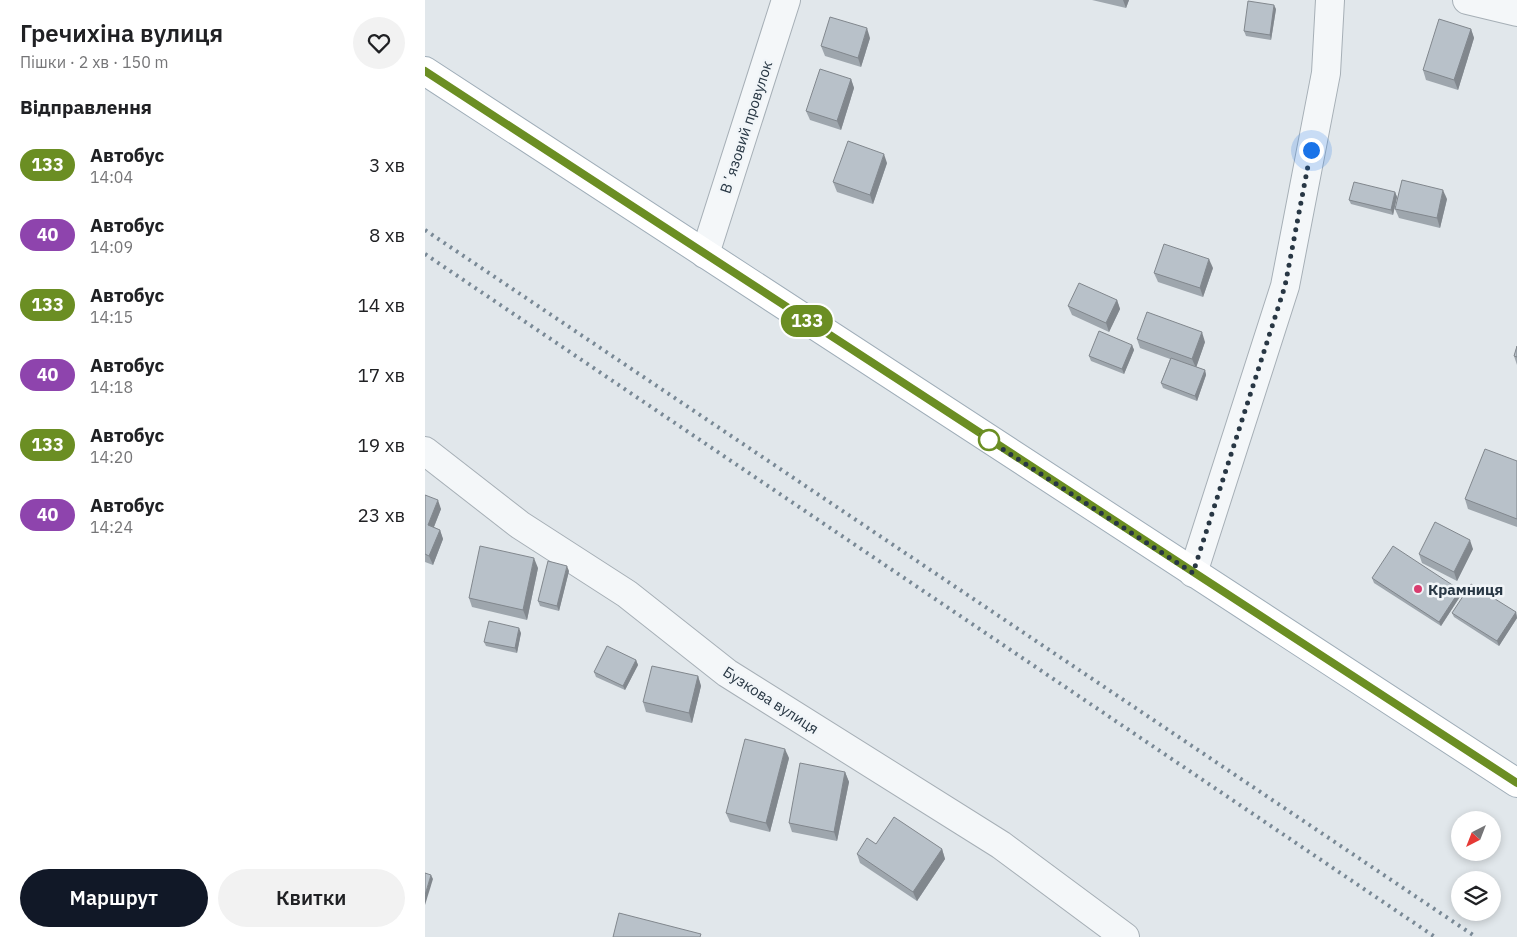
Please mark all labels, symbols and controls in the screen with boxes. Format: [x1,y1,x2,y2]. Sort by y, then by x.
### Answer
text: Гречихіна вулиця [20,17,223,49]
button: heart [353,17,405,69]
text: Пішки · 2 хв · 150 m [20,52,169,72]
street label: Вʼязовий провулок [716,58,776,196]
text: Відправлення [20,95,152,119]
your location [1299,138,1324,163]
text: Автобус [90,143,164,167]
text: 133 [31,153,64,176]
text: 3 хв [369,153,405,177]
text: 14:04 [90,167,133,187]
text: Автобус [90,213,164,237]
text: 40 [37,223,58,246]
text: 8 хв [369,223,405,247]
text: 14:09 [90,237,133,257]
text: Автобус [90,283,164,307]
text: 133 [31,293,64,316]
text: 14 хв [357,293,405,317]
line badge: 133 [778,305,836,337]
text: 14:15 [90,307,133,327]
text: 133 [791,309,823,332]
text: Автобус [90,353,164,377]
text: 40 [37,363,58,386]
text: 17 хв [357,363,405,387]
text: 14:18 [90,377,133,397]
text: Автобус [90,423,164,447]
unlabelled marker [978,429,1000,451]
text: 133 [31,433,64,456]
text: 19 хв [357,433,405,457]
text: 14:20 [90,447,133,467]
text: Автобус [90,493,164,517]
text: 40 [37,503,58,526]
text: 23 хв [357,503,405,527]
text: 14:24 [90,517,133,537]
place label: Крамниця [1428,580,1503,599]
marker: Крамниця [1412,583,1424,595]
street label: Бузкова вулиця [720,662,822,738]
north arrow [1451,811,1501,861]
map controls [1451,811,1501,921]
button: Маршрут [20,869,208,927]
button: Квитки [218,869,405,927]
button: layers [1451,871,1501,921]

